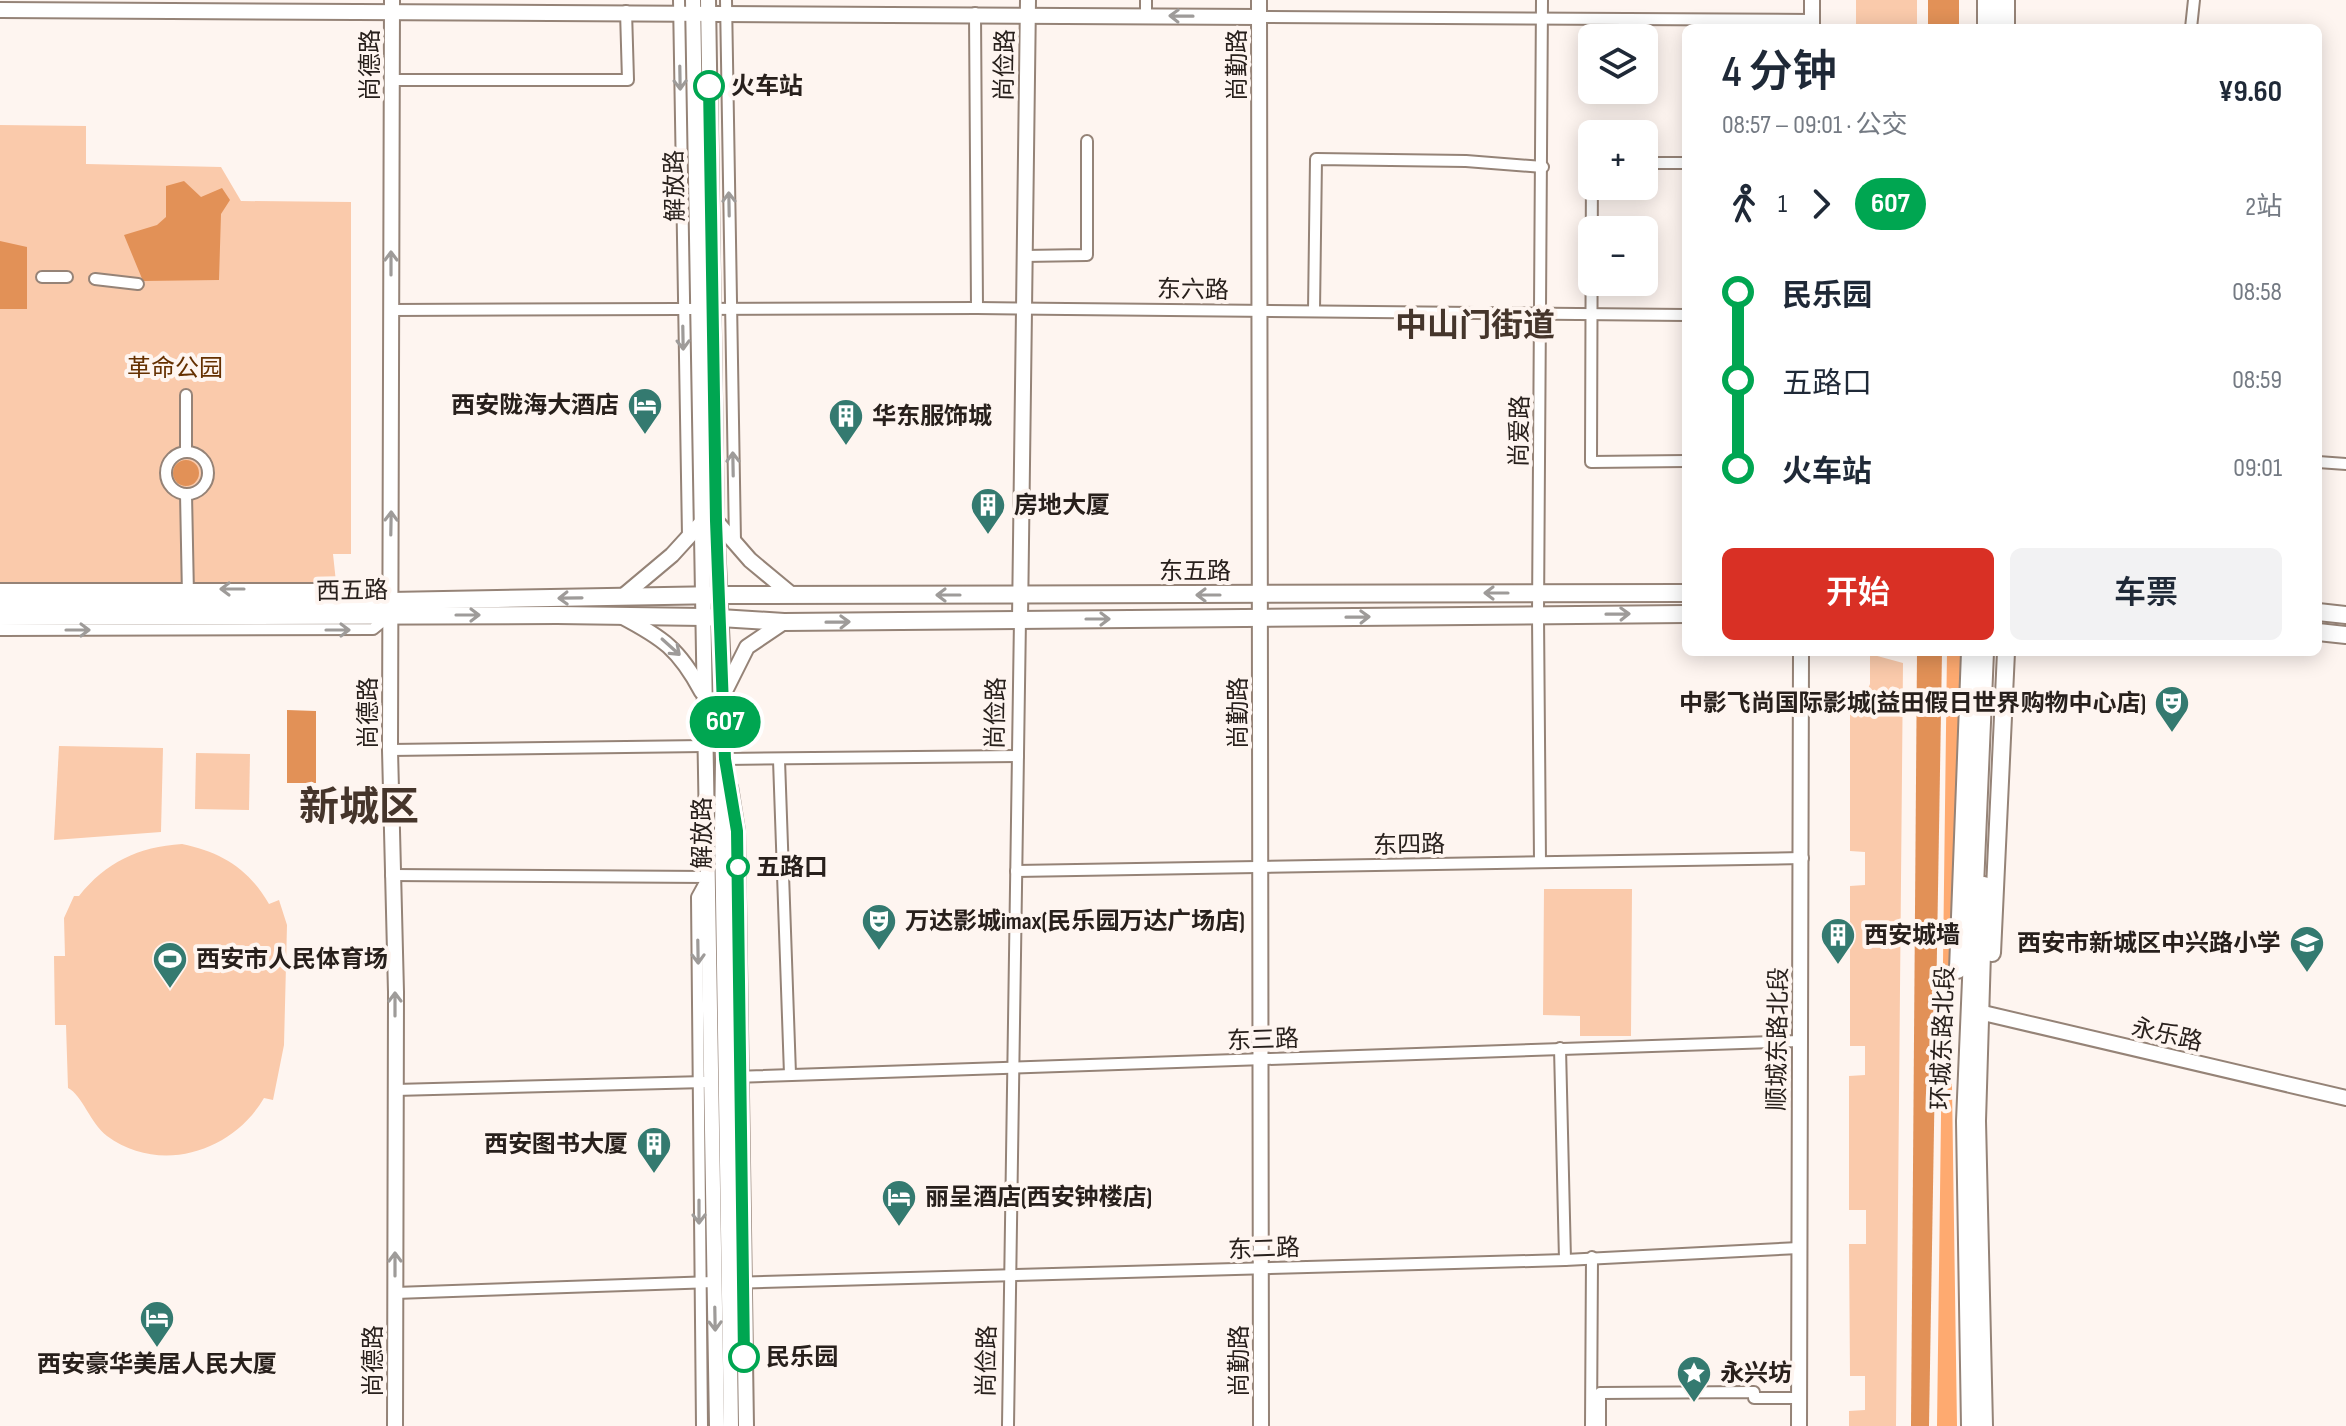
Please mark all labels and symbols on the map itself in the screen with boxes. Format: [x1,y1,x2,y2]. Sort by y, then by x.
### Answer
one-way arrow [1168,8,1195,23]
street label: 尚德路 [356,29,385,101]
street label: 尚俭路 [990,29,1020,101]
street label: 尚勤路 [1223,29,1252,101]
one-way arrow [672,64,688,91]
marker: 火车站 [694,71,724,101]
place label: 火车站 [731,72,803,101]
street label: 解放路 [660,150,690,222]
one-way arrow [721,191,737,218]
one-way arrow [383,250,399,277]
street label: 东六路 [1157,275,1229,305]
district label: 中山门街道 [1395,307,1555,346]
one-way arrow [676,324,691,351]
park label: 革命公园 [127,354,223,383]
hotel icon: 西安陇海大酒店 [626,386,664,436]
place label: 西安陇海大酒店 [451,391,619,420]
street label: 尚爱路 [1505,395,1535,467]
building icon: 华东服饰城 [827,397,865,447]
place label: 华东服饰城 [872,402,992,431]
one-way arrow [725,451,741,478]
building icon: 房地大厦 [969,486,1007,536]
place label: 房地大厦 [1014,491,1110,520]
one-way arrow [383,510,399,537]
street label: 东五路 [1159,557,1231,586]
street label: 西五路 [316,576,388,606]
one-way arrow [219,581,246,597]
one-way arrow [1483,586,1510,601]
one-way arrow [935,587,962,603]
one-way arrow [1195,587,1222,603]
one-way arrow [557,590,584,606]
one-way arrow [1604,606,1631,622]
one-way arrow [454,607,481,623]
one-way arrow [1344,610,1371,625]
one-way arrow [1084,611,1111,627]
one-way arrow [824,614,851,629]
one-way arrow [64,622,91,638]
one-way arrow [324,622,351,637]
one-way arrow [661,637,681,655]
street label: 尚德路 [354,677,383,749]
street label: 尚俭路 [981,677,1011,749]
street label: 尚勤路 [1224,677,1253,749]
theatre icon: 中影飞尚国际影城(益田假日世界购物中心店) [2153,684,2191,734]
place label: 中影飞尚国际影城(益田假日世界购物中心店) [1679,689,2146,718]
line badge: 607 [679,696,771,748]
district label: 新城区 [299,784,419,832]
street label: 解放路 [688,797,717,869]
street label: 东四路 [1373,830,1445,860]
place label: 五路口 [756,853,828,882]
marker: 五路口 [727,856,749,878]
theatre icon: 万达影城imax(民乐园万达广场店) [860,902,898,952]
place label: 万达影城imax(民乐园万达广场店) [905,907,1245,936]
building icon: 西安城墙 [1819,916,1857,966]
place label: 西安城墙 [1864,921,1960,950]
school or university icon: 西安市新城区中兴路小学 [2288,924,2326,974]
place label: 西安市新城区中兴路小学 [2017,929,2281,958]
one-way arrow [690,938,705,965]
sports icon: 西安市人民体育场 [151,940,189,990]
place label: 西安市人民体育场 [196,945,388,974]
street label: 环城东路北段 [1926,966,1960,1110]
street label: 顺城东路北段 [1762,967,1794,1111]
one-way arrow [387,991,403,1018]
street label: 永乐路 [2129,1013,2205,1057]
street label: 东三路 [1227,1024,1299,1056]
building icon: 西安图书大厦 [635,1125,673,1175]
place label: 西安图书大厦 [484,1130,628,1159]
hotel icon: 丽呈酒店(西安钟楼店) [880,1178,918,1228]
place label: 丽呈酒店(西安钟楼店) [925,1183,1152,1212]
one-way arrow [691,1198,707,1225]
street label: 东二路 [1228,1233,1300,1265]
one-way arrow [387,1251,403,1278]
hotel icon: 西安豪华美居人民大厦 [138,1299,176,1349]
one-way arrow [707,1305,723,1332]
street label: 尚德路 [359,1325,388,1397]
street label: 尚俭路 [972,1325,1002,1397]
street label: 尚勤路 [1225,1325,1254,1397]
marker: 民乐园 [729,1342,759,1372]
place label: 民乐园 [766,1343,838,1372]
place label: 西安豪华美居人民大厦 [37,1350,277,1379]
place icon: 永兴坊 [1675,1354,1713,1404]
place label: 永兴坊 [1720,1359,1792,1388]

